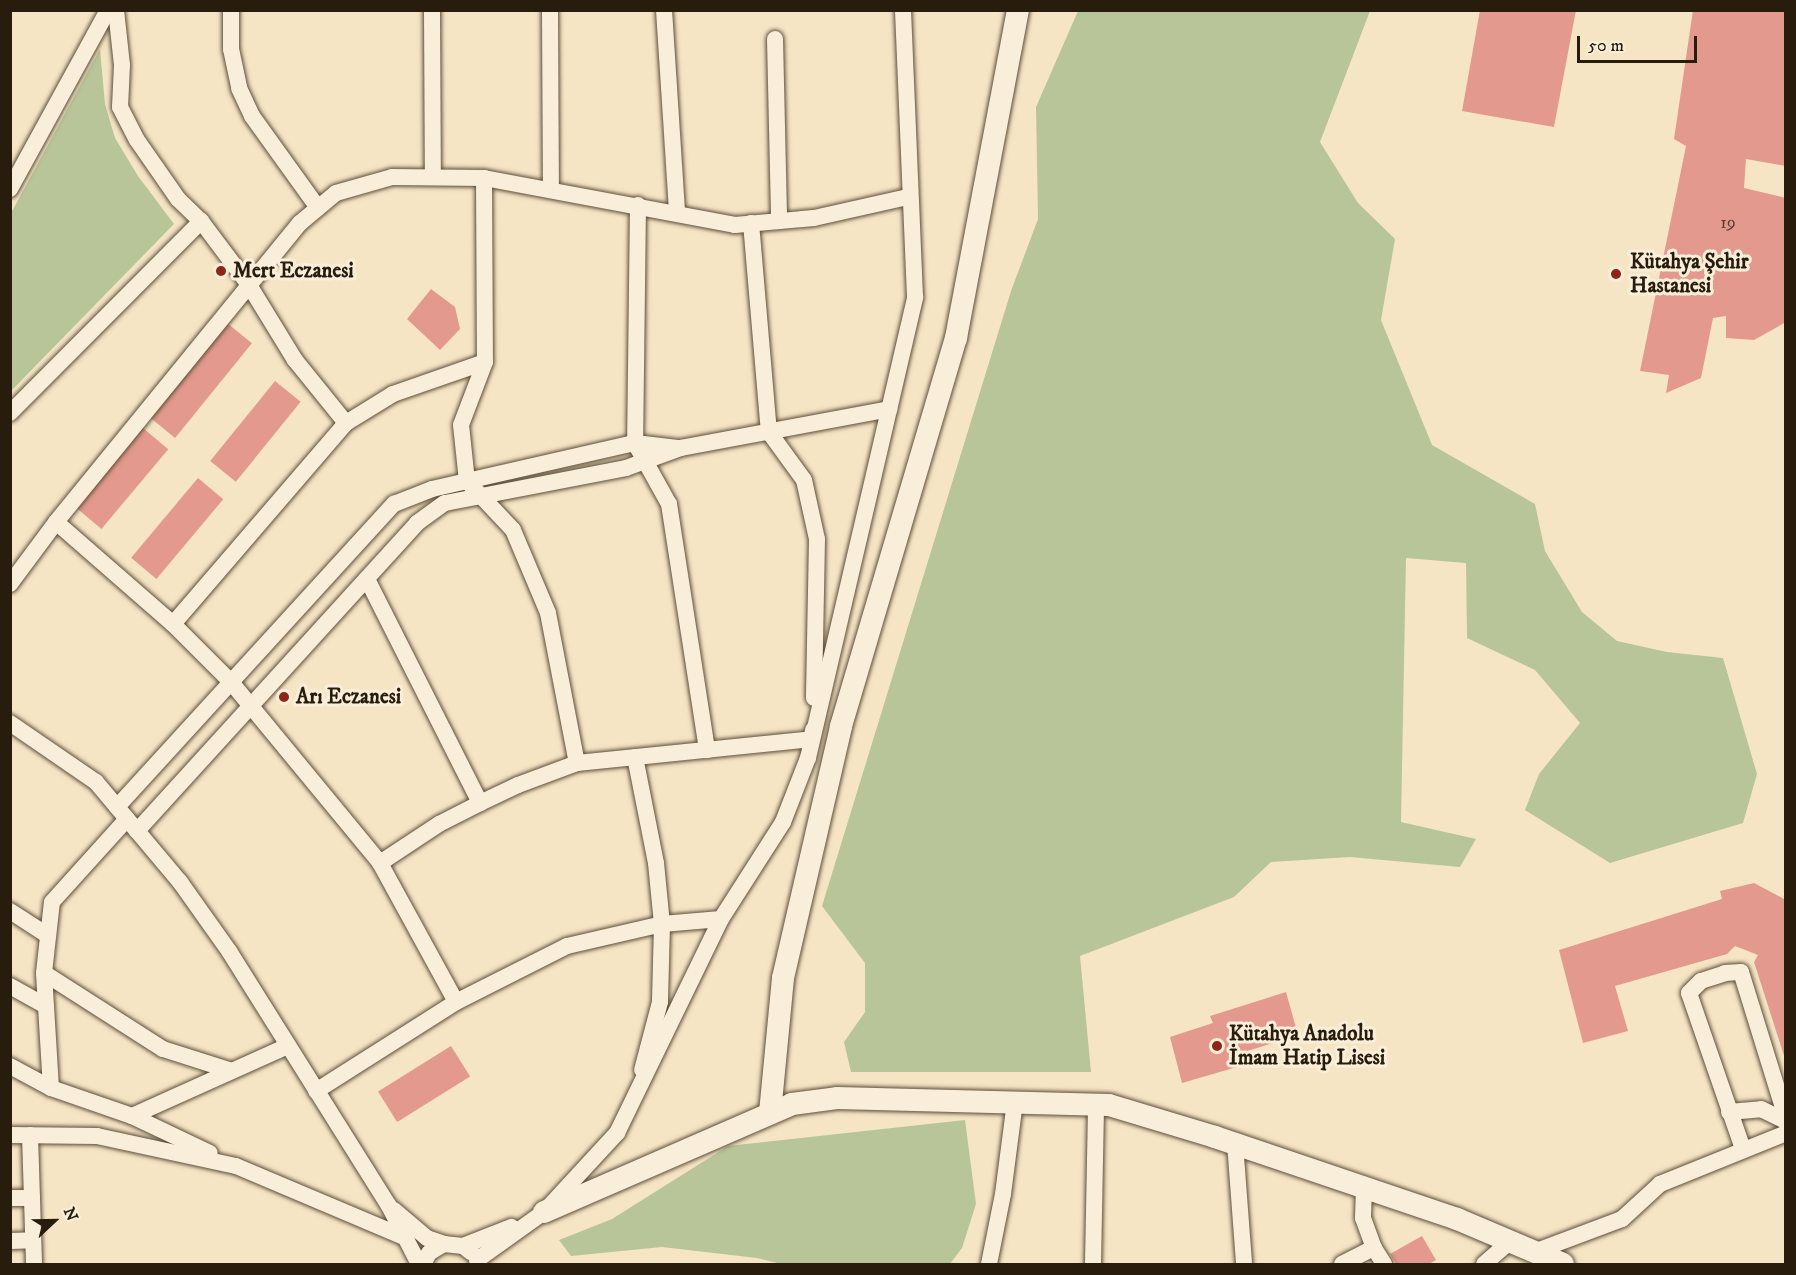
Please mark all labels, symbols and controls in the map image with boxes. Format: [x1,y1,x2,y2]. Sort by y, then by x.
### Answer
scale bar [1580,24,1700,62]
text: 50 m [1588,35,1624,57]
house number: 19 [1720,212,1736,234]
place label: Kütahya Şehir Hastanesi [1630,249,1749,299]
place label: Mert Eczanesi [233,258,354,284]
marker: Mert Eczanesi [214,264,228,278]
marker: Kütahya Şehir Hastanesi [1607,265,1625,283]
place label: Arı Eczanesi [296,684,401,710]
marker: Arı Eczanesi [277,690,291,704]
place label: Kütahya Anadolu İmam Hatip Lisesi [1229,1021,1385,1071]
marker: Kütahya Anadolu İmam Hatip Lisesi [1210,1039,1224,1053]
north arrow [24,1191,84,1251]
text: N [59,1204,82,1224]

